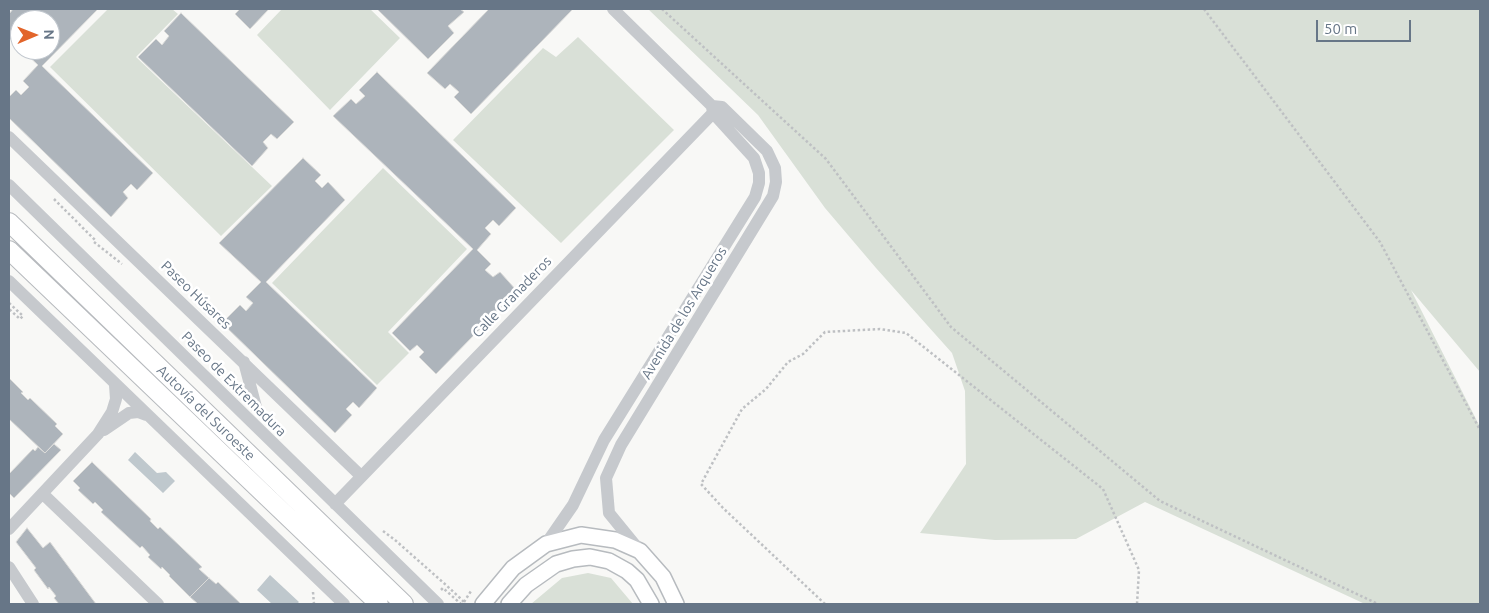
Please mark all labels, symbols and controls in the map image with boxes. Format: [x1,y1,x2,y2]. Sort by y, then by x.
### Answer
north arrow [10,10,60,60]
scale bar [1319,10,1414,42]
text: 50 m [1324,20,1357,37]
text: N [41,29,57,40]
street label: Avenida de los Arqueros [638,244,730,382]
street label: Calle Granaderos [469,253,555,341]
street label: Paseo Húsares [158,257,234,333]
street label: Paseo de Extremadura [178,328,290,440]
street label: Autovía del Suroeste [153,362,259,464]

